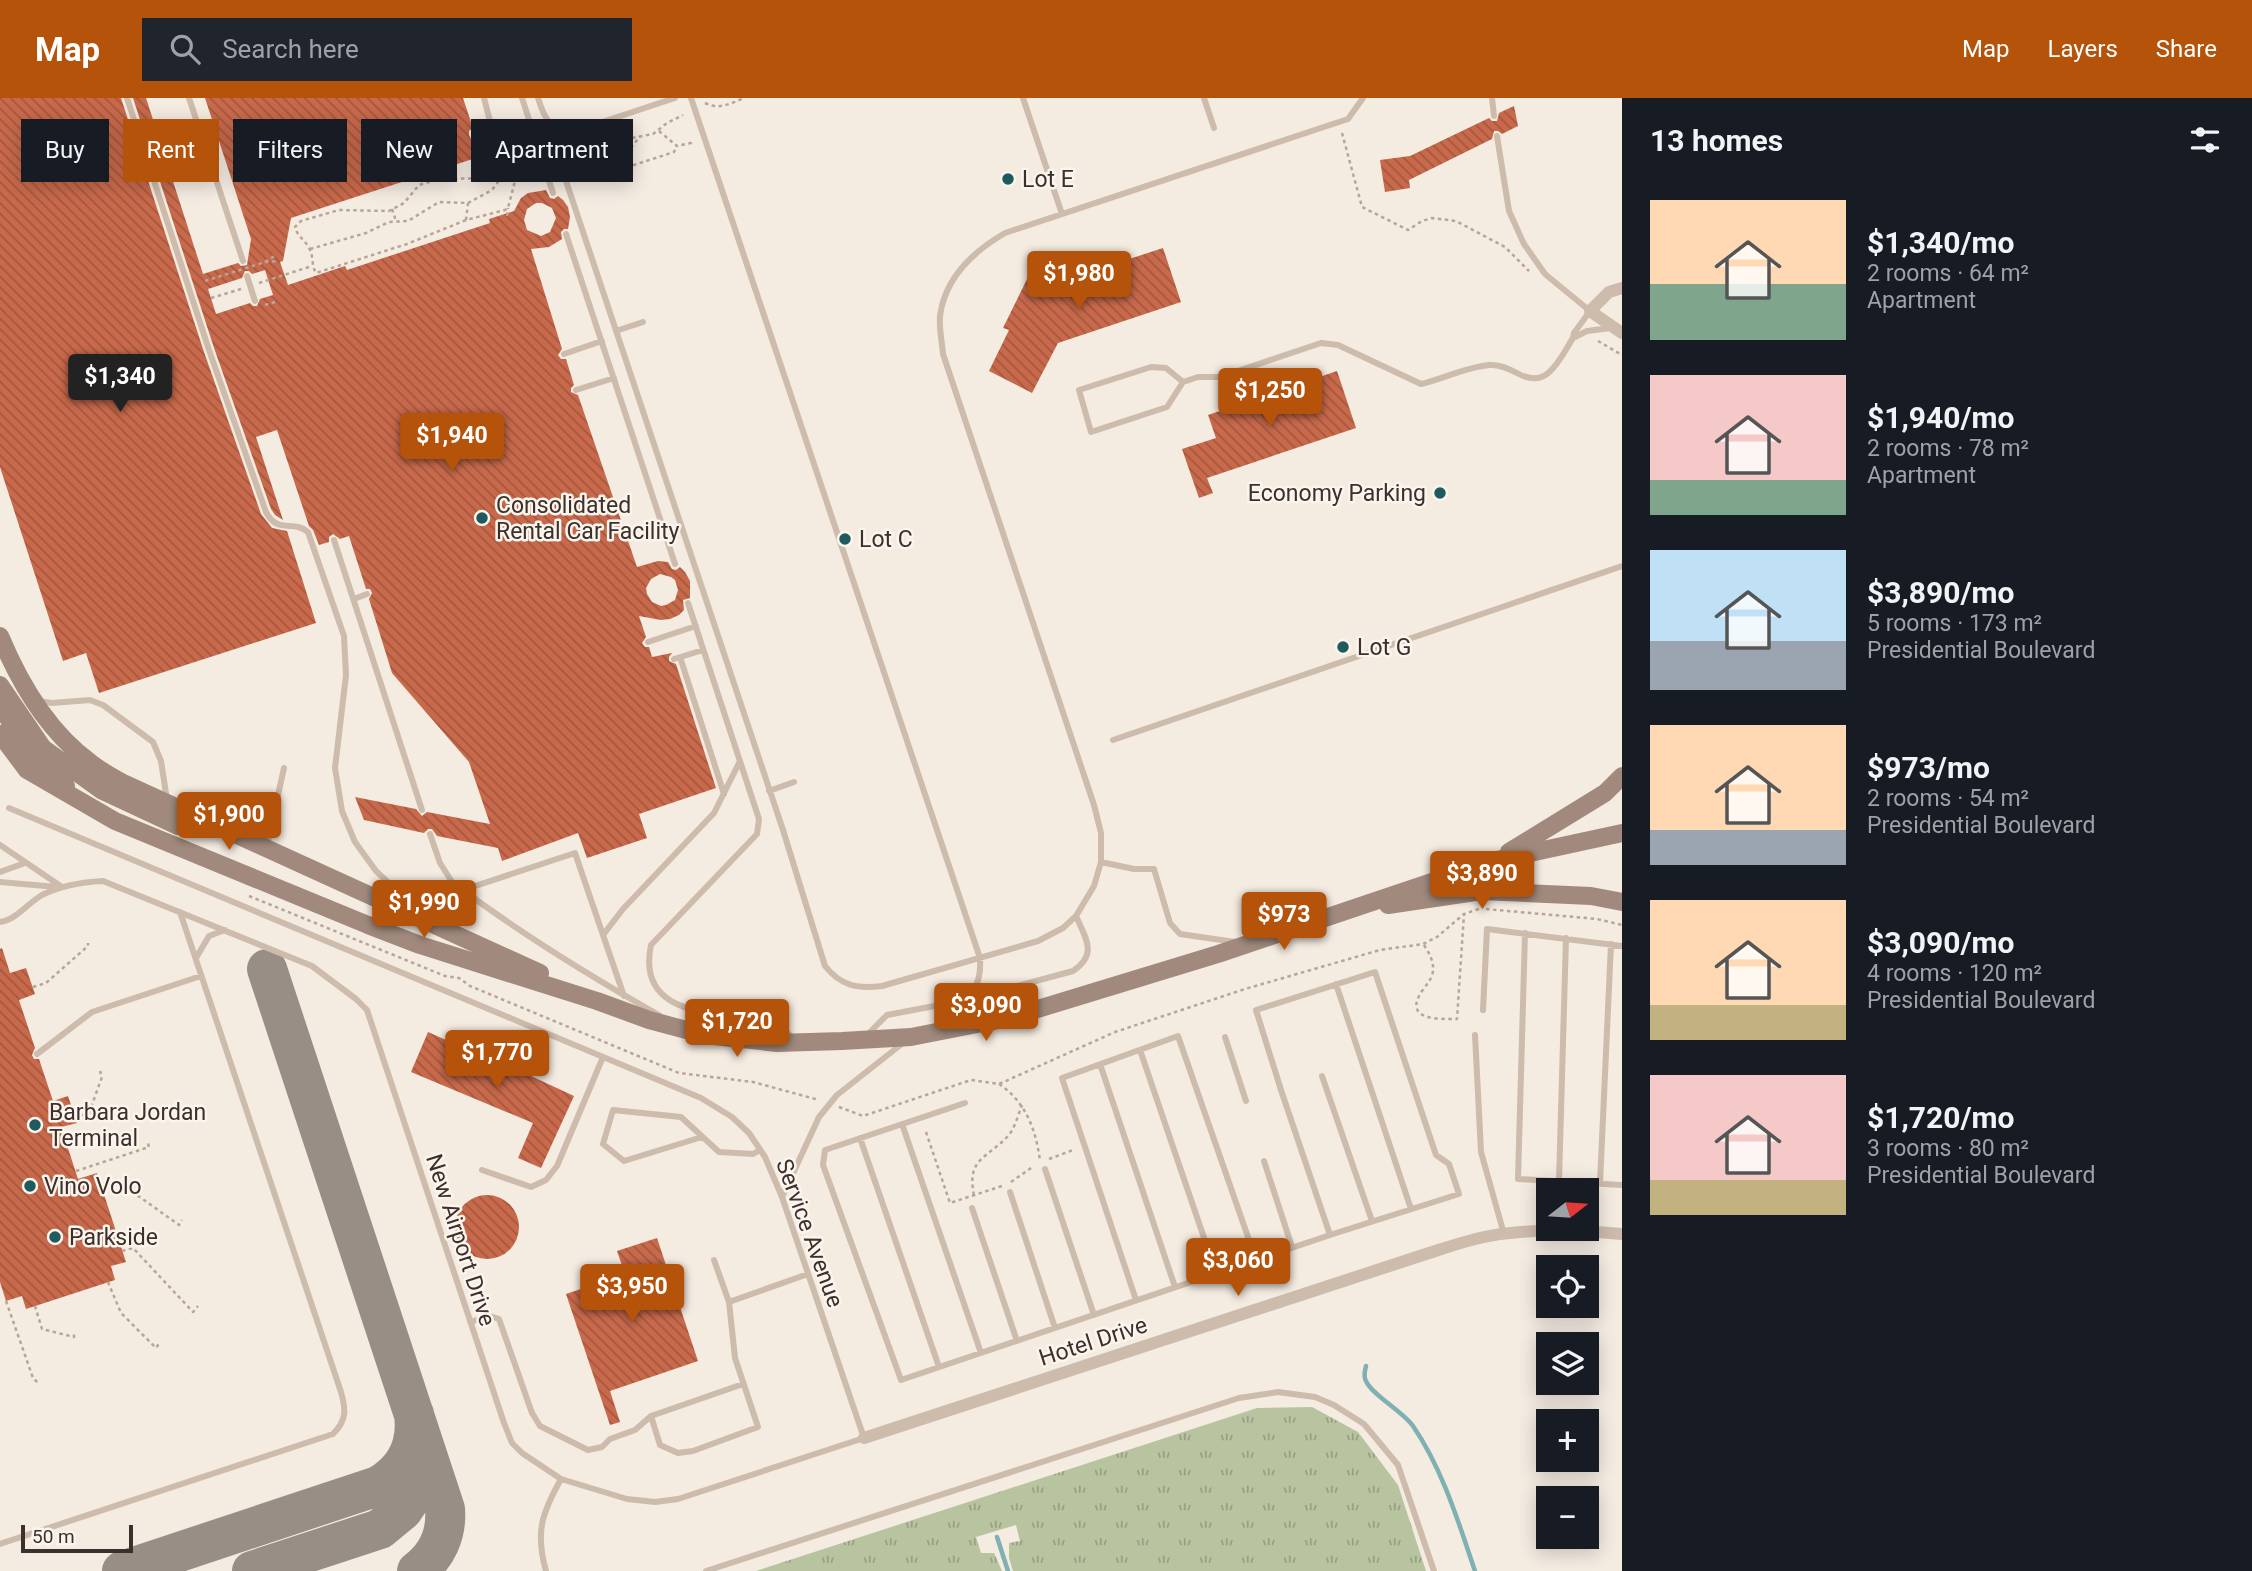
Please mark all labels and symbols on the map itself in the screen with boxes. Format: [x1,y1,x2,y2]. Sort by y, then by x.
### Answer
place label: Lot E [1022,166,1074,193]
marker: Lot E [1000,171,1016,187]
pin: $1,980 [1022,252,1136,311]
pin: $1,340 [63,354,177,414]
pin: $1,250 [1213,368,1327,428]
pin: $1,940 [395,414,509,473]
place label: Economy Parking [1248,480,1426,507]
marker: Economy Parking [1432,485,1448,501]
place label: Consolidated Rental Car Facility [496,492,680,545]
marker: Consolidated Rental Car Facility [474,510,490,526]
place label: Lot C [859,526,913,553]
marker: Lot C [837,531,853,547]
place label: Lot G [1357,634,1411,661]
marker: Lot G [1335,639,1351,655]
pin: $1,900 [172,792,286,852]
pin: $3,890 [1425,852,1539,911]
pin: $1,990 [367,880,481,940]
pin: $973 [1243,892,1325,952]
pin: $3,090 [929,984,1043,1043]
pin: $1,720 [680,1000,794,1059]
pin: $1,770 [440,1030,554,1090]
place label: Barbara Jordan Terminal [49,1099,206,1152]
marker: Barbara Jordan Terminal [27,1117,43,1133]
street label: New Airport Drive [420,1151,501,1330]
street label: Service Avenue [770,1155,849,1311]
place label: Vino Volo [44,1173,142,1200]
marker: Vino Volo [22,1178,38,1194]
north arrow [1536,1178,1600,1241]
place label: Parkside [69,1224,158,1251]
marker: Parkside [47,1229,63,1245]
pin: $3,060 [1181,1238,1295,1298]
pin: $3,950 [575,1264,689,1324]
street label: Hotel Drive [1036,1311,1151,1372]
scale bar [21,1522,133,1554]

